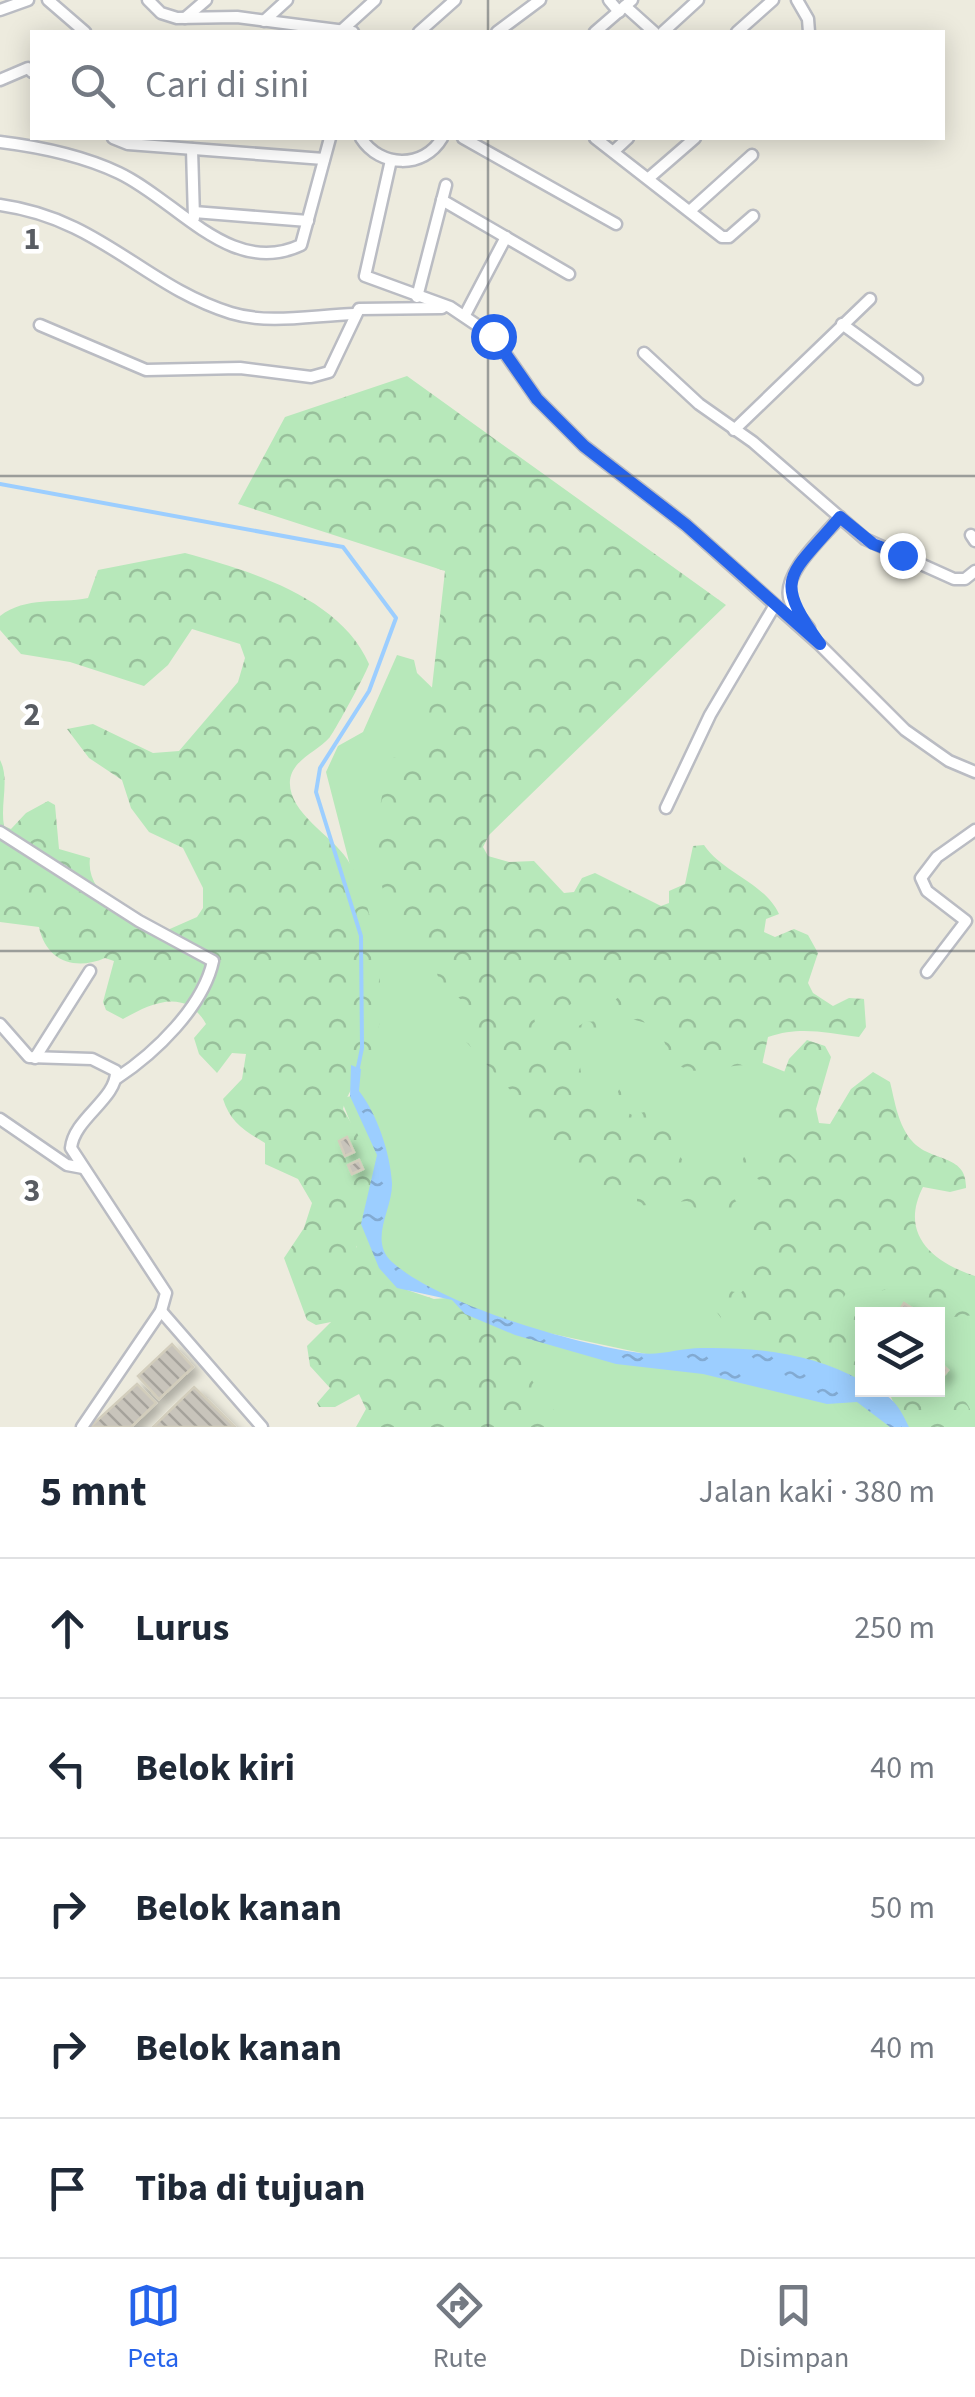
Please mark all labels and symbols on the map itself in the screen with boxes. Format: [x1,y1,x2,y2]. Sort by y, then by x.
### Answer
text: 1 [24,216,40,262]
route start [471,314,517,360]
route end [880,533,926,579]
text: 2 [24,692,40,738]
text: 3 [24,1168,40,1214]

